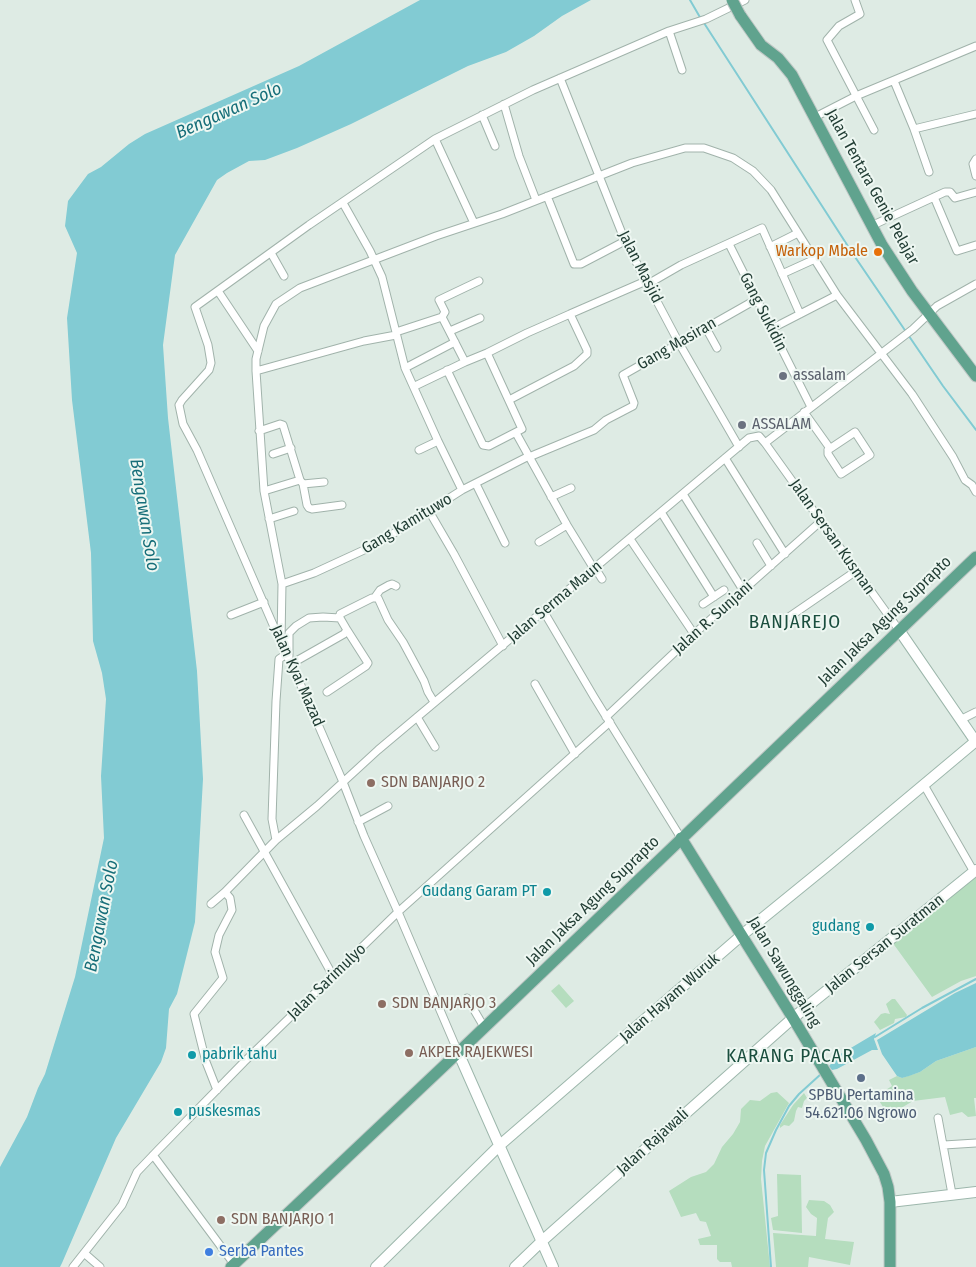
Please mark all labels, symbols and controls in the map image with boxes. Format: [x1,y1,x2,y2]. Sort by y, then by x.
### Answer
water label: Bengawan Solo [173,78,285,144]
street label: Jalan Tentara Genie Pelajar [821,106,923,268]
street label: Jalan Masjid [614,228,666,306]
place label: Warkop Mbale [776,242,868,262]
marker: Warkop Mbale [872,246,884,258]
street label: Gang Sukidin [735,270,791,354]
street label: Gang Masiran [634,314,720,374]
place label: assalam [793,366,846,386]
marker: assalam [777,370,789,382]
place label: ASSALAM [752,415,811,435]
marker: ASSALAM [736,419,748,431]
water label: Bengawan Solo [124,457,164,573]
street label: Jalan Sersan Kusman [785,476,879,598]
street label: Gang Kamituwo [358,490,456,558]
street label: Jalan Jaksa Agung Suprapto [814,552,956,690]
street label: Jalan Serma Maun [504,557,606,647]
street label: Jalan R. Sunjani [669,577,757,659]
district label: BANJAREJO [748,612,842,634]
street label: Jalan Kyai Mazad [266,622,328,730]
place label: SDN BANJARJO 2 [381,773,485,793]
marker: SDN BANJARJO 2 [365,777,377,789]
street label: Jalan Jaksa Agung Suprapto [522,832,664,970]
water label: Bengawan Solo [81,858,123,974]
place label: Gudang Garam PT [422,882,537,902]
marker: Gudang Garam PT [541,886,553,898]
street label: Jalan Sersan Suratman [822,890,948,998]
street label: Jalan Sawunggaling [743,913,825,1031]
place label: gudang [812,917,860,937]
marker: gudang [864,921,876,933]
street label: Jalan Sarimulyo [284,940,370,1024]
street label: Jalan Hayam Wuruk [616,949,724,1047]
place label: SDN BANJARJO 3 [392,994,496,1014]
marker: SDN BANJARJO 3 [376,998,388,1010]
place label: AKPER RAJEKWESI [419,1043,533,1063]
place label: pabrik tahu [202,1045,277,1065]
district label: KARANG PACAR [725,1046,855,1068]
marker: AKPER RAJEKWESI [403,1047,415,1059]
marker: pabrik tahu [186,1049,198,1061]
marker: SPBU Pertamina 54.621.06 Ngrowo [855,1072,867,1084]
place label: SPBU Pertamina 54.621.06 Ngrowo [805,1086,917,1124]
place label: puskesmas [188,1102,261,1122]
street label: Jalan Rajawali [613,1105,693,1179]
marker: puskesmas [172,1106,184,1118]
place label: SDN BANJARJO 1 [231,1210,334,1230]
marker: SDN BANJARJO 1 [215,1214,227,1226]
place label: Serba Pantes [219,1242,304,1262]
marker: Serba Pantes [203,1246,215,1258]

